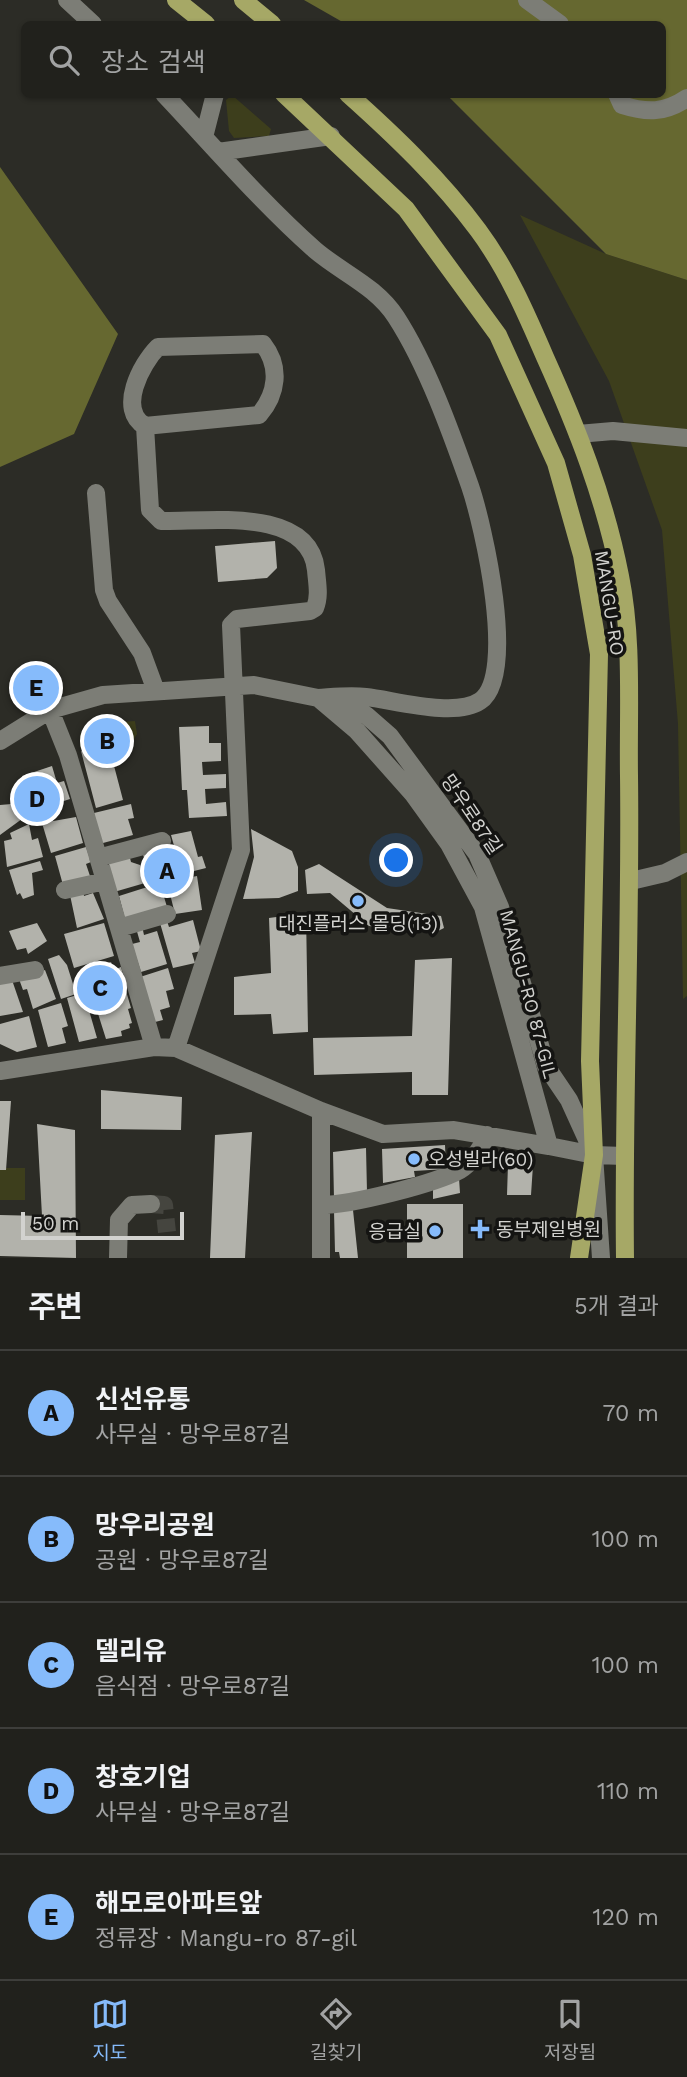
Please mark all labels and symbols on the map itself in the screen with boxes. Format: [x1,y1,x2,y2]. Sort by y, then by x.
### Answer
street label: MANGU-RO [590,549,629,657]
pin: E [13,662,59,714]
pin: B [84,715,130,767]
street label: 망우로87길 [436,770,507,859]
pin: D [14,773,60,825]
your location [379,843,413,877]
pin: A [144,845,190,897]
marker: 대진플러스 몰딩(13) [350,893,366,909]
street label: MANGU-RO 87-GIL [495,907,562,1081]
place label: 대진플러스 몰딩(13) [278,912,438,935]
pin: C [77,962,123,1014]
place label: 오성빌라(60) [428,1148,533,1171]
marker: 오성빌라(60) [406,1151,422,1167]
scale bar [21,1209,184,1241]
place label: 동부제일병원 [496,1218,601,1241]
marker: 동부제일병원 [470,1219,490,1239]
place label: 응급실 [369,1220,421,1243]
marker: 응급실 [427,1223,443,1239]

